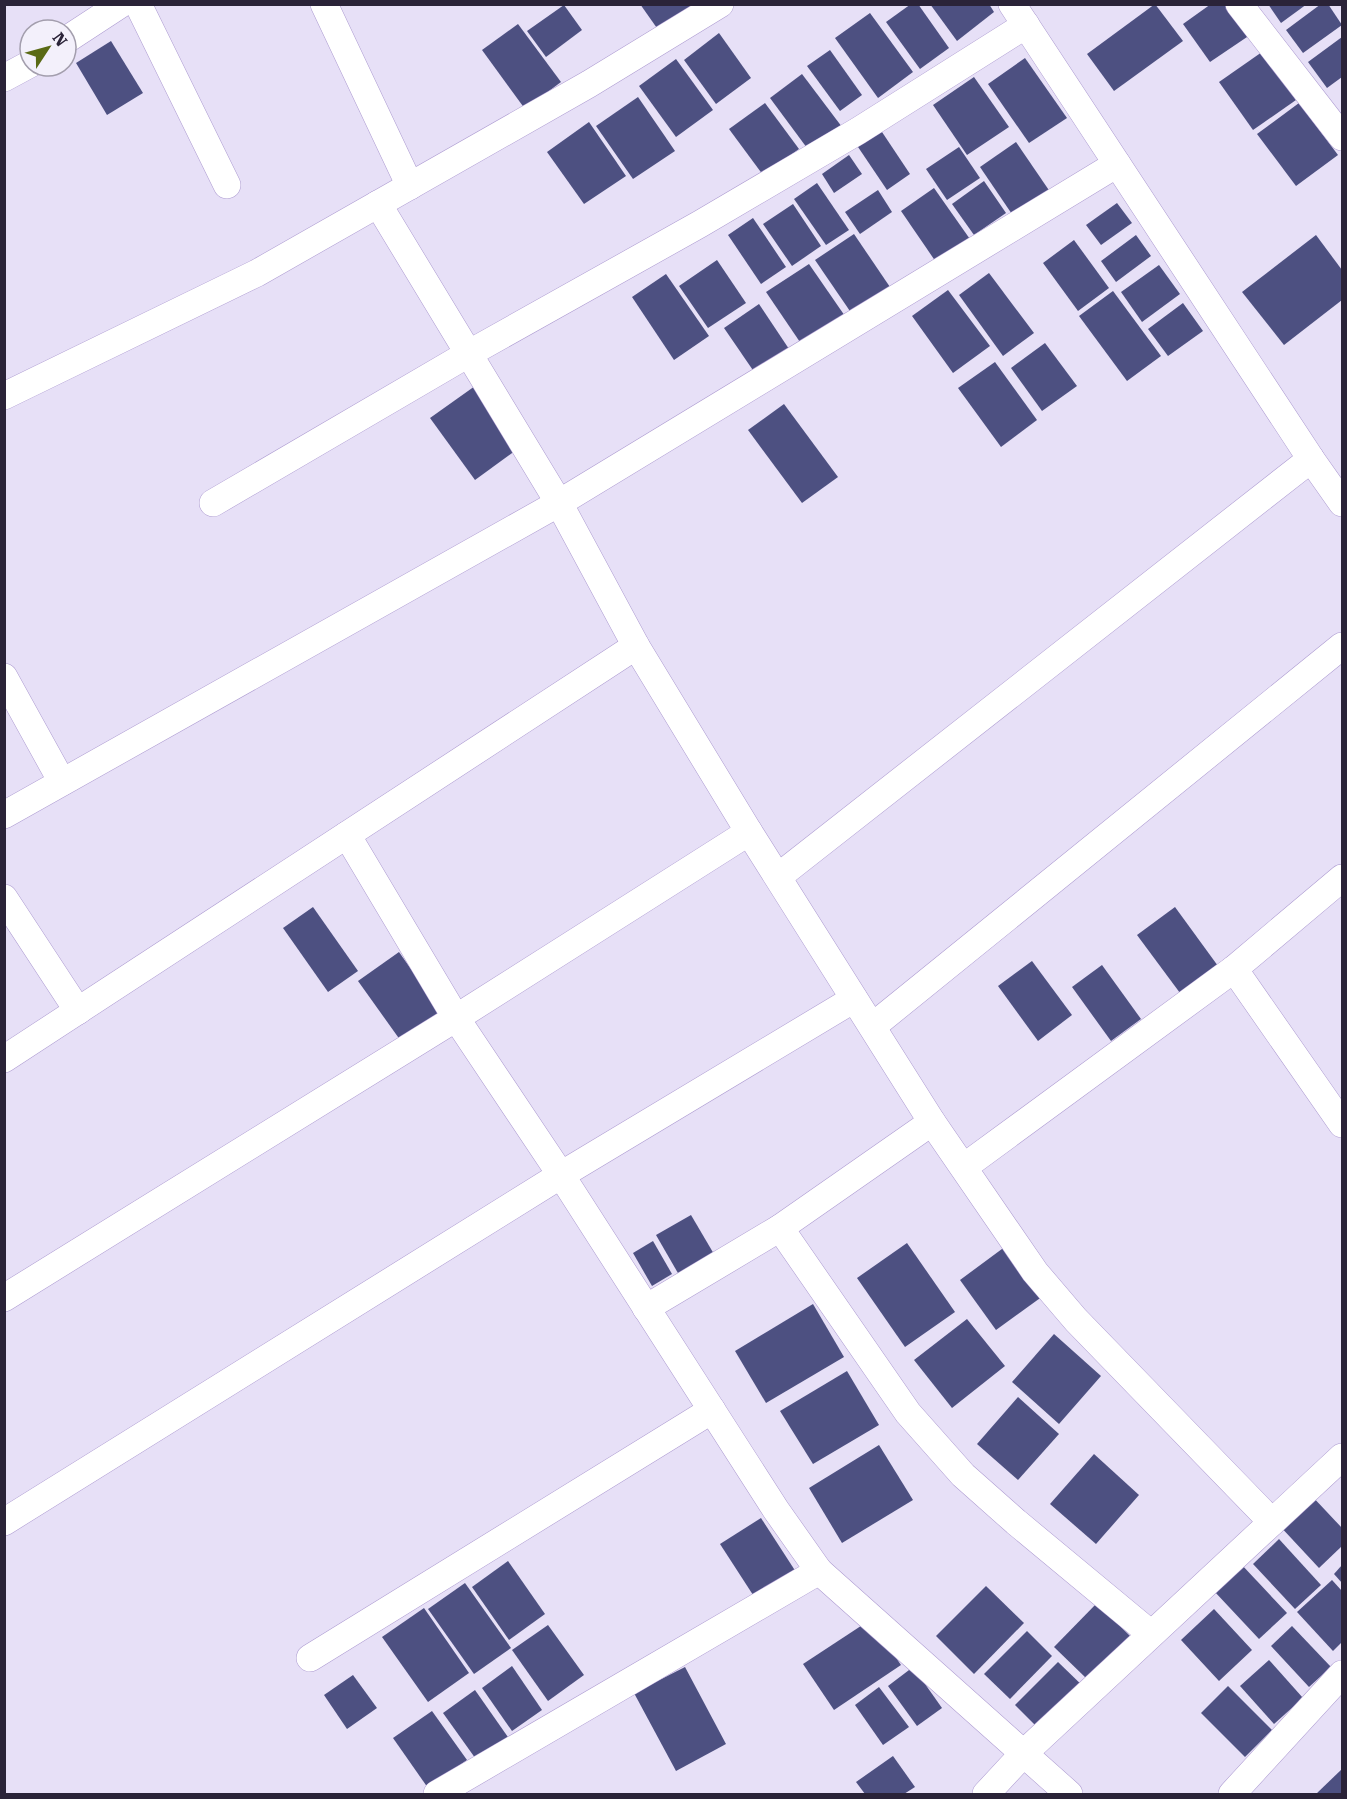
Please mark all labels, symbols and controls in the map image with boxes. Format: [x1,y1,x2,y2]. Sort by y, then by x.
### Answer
north arrow [18,18,78,78]
text: N [48,29,71,50]

